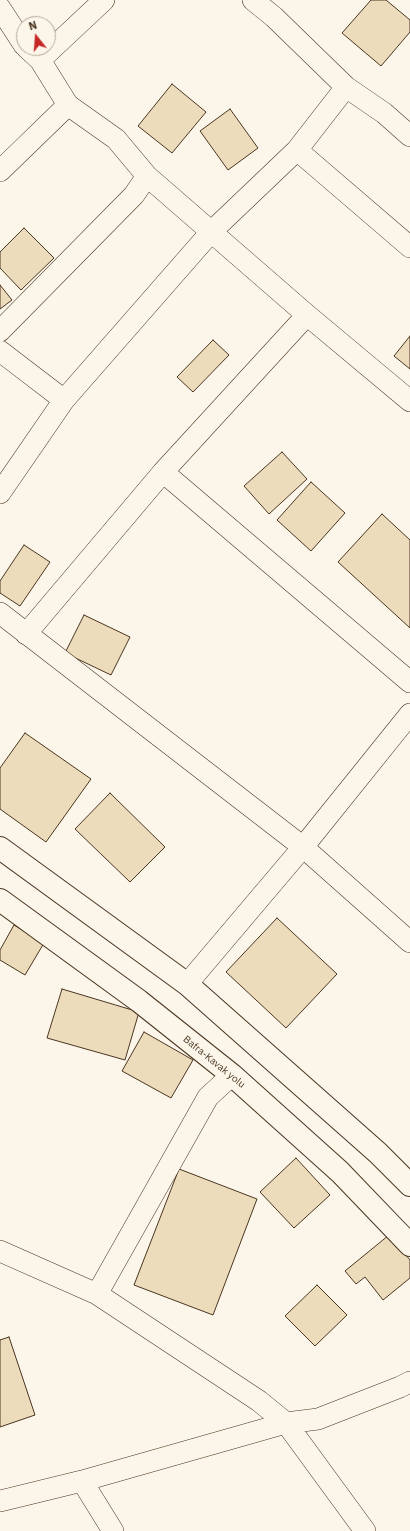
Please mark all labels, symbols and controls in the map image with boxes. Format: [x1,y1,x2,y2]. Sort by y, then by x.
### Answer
north arrow [16,16,56,56]
text: N [27,18,39,33]
street label: Bafra-Kavak yolu [181,1033,247,1091]

